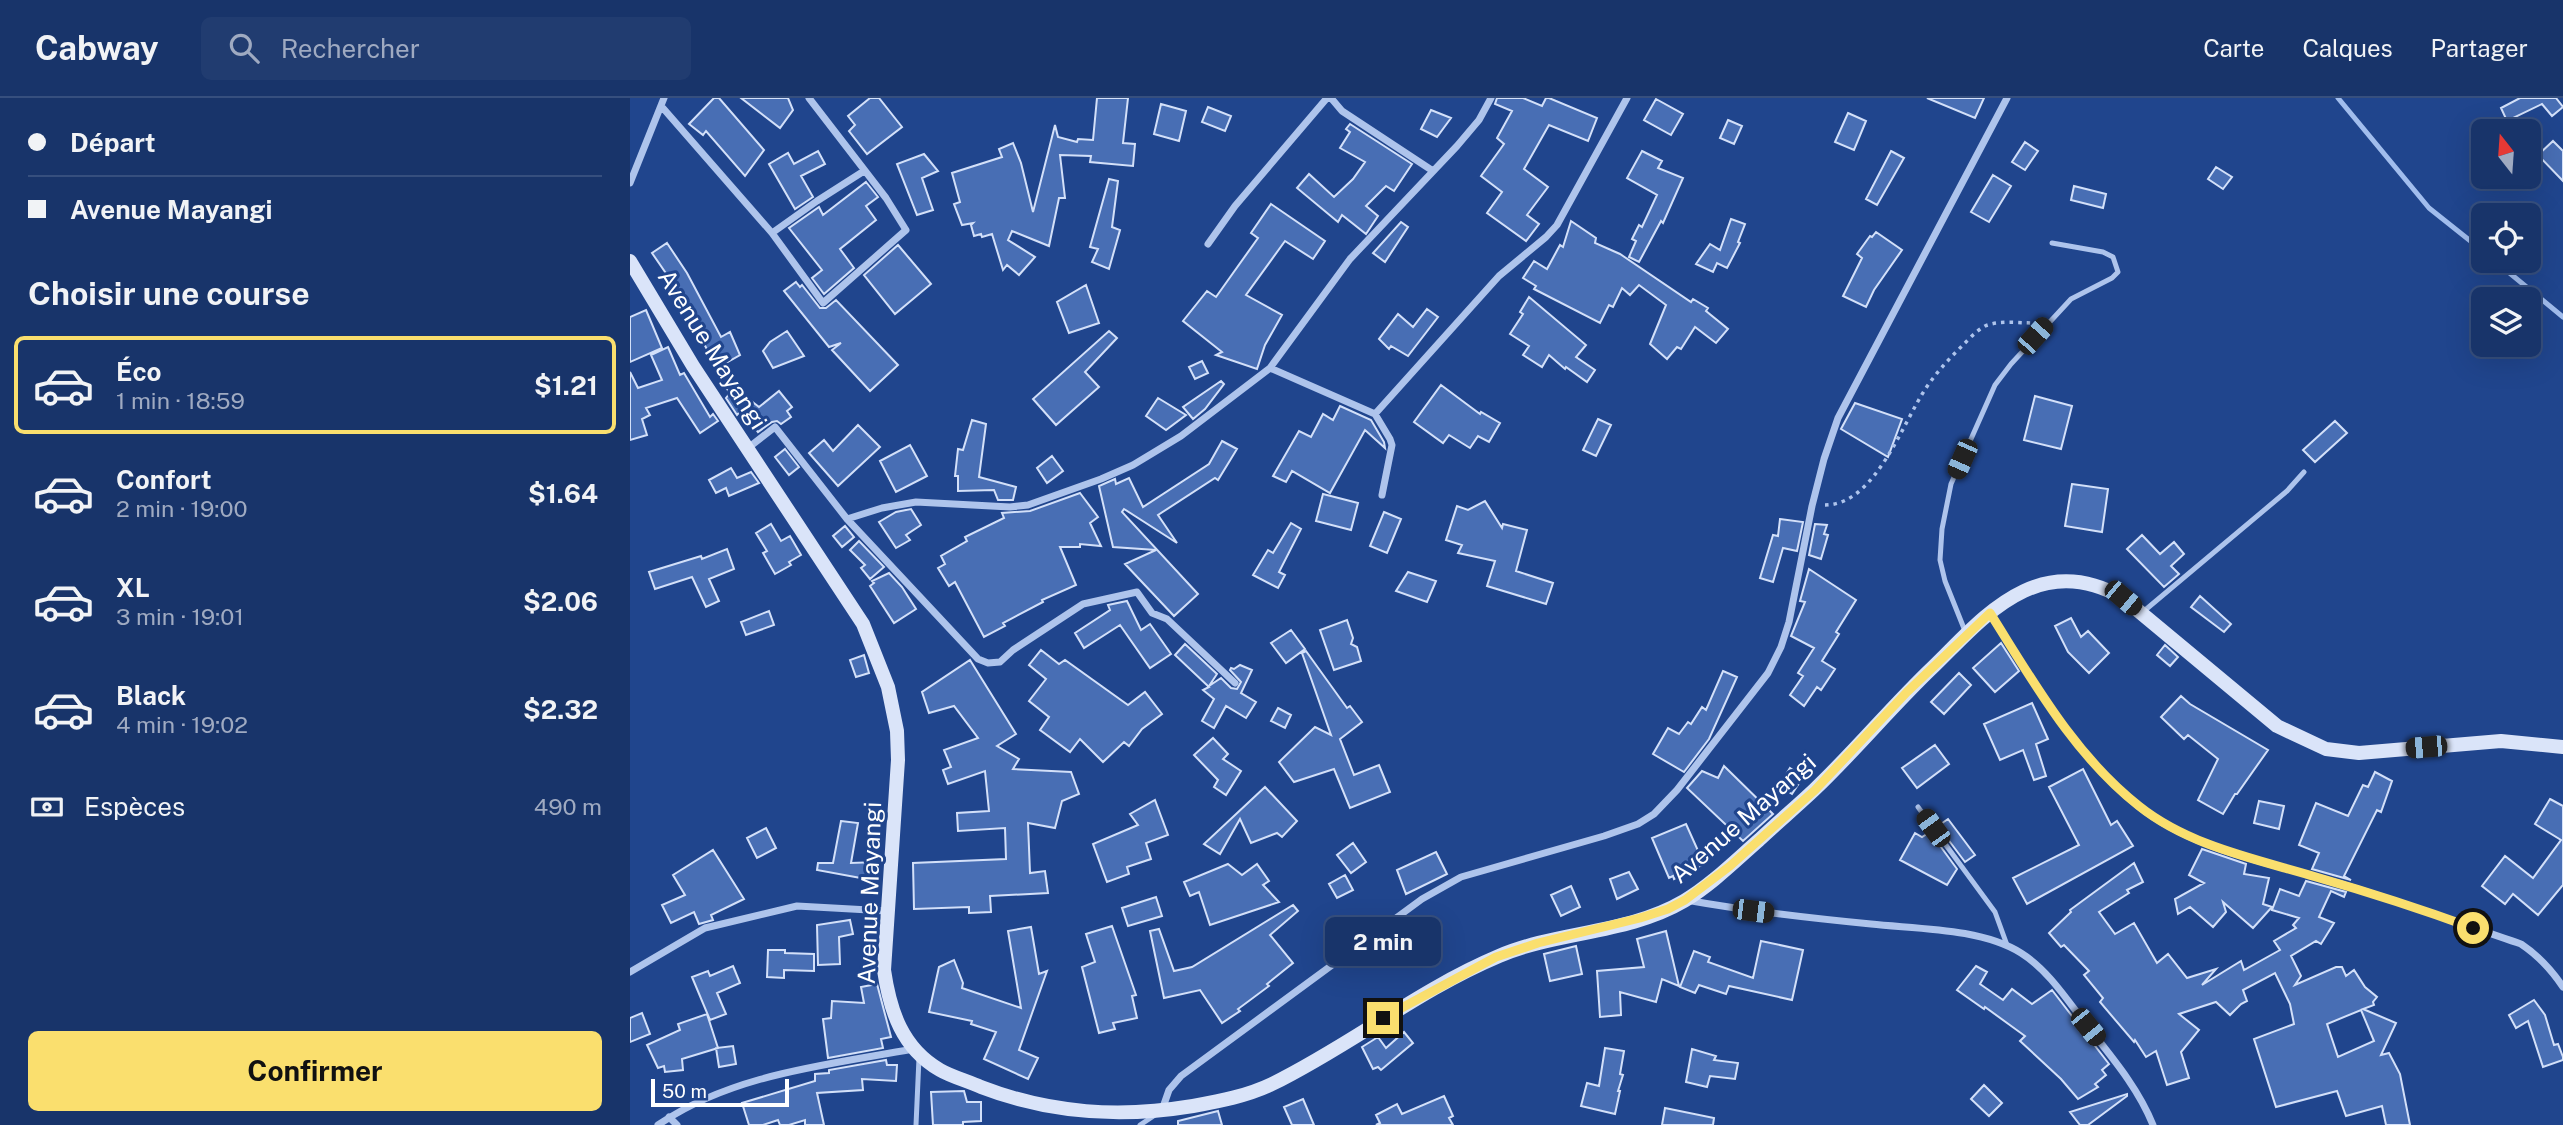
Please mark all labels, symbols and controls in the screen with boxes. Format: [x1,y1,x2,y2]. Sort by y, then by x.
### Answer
search box [201,17,691,80]
text: Cabway [35,29,159,67]
icon: search [225,29,263,67]
text: Rechercher [281,33,420,64]
text: Carte [2203,34,2264,62]
text: Calques [2302,34,2393,62]
text: Partager [2431,34,2528,62]
north arrow [2471,119,2541,189]
map controls [2471,119,2541,357]
text: Départ [70,127,156,158]
text: Avenue Mayangi [70,194,272,225]
button: locate [2471,203,2541,273]
street label: Avenue Mayangi [653,264,773,434]
text: Choisir une course [28,275,310,312]
button: layers [2471,287,2541,357]
car [2014,313,2057,359]
icon: car [32,354,95,417]
text: Éco [116,356,162,387]
text: $1.21 [534,370,598,401]
text: 1 min · 18:59 [116,387,245,414]
car [1944,436,1981,482]
icon: car [32,462,95,525]
text: Confort [116,464,212,495]
text: $1.64 [528,478,598,509]
text: 2 min · 19:00 [116,495,248,522]
icon: car [32,570,95,633]
text: XL [116,572,150,603]
car [2101,576,2146,620]
text: $2.06 [523,586,598,617]
text: 3 min · 19:01 [116,603,244,630]
icon: car [32,678,95,741]
text: Black [116,680,186,711]
text: $2.32 [523,694,598,725]
text: 4 min · 19:02 [116,711,248,738]
car [2405,735,2448,759]
street label: Avenue Mayangi [1665,747,1821,889]
icon: cash [28,788,66,826]
text: Espèces [84,791,185,822]
text: 490 m [534,793,602,820]
street label: Avenue Mayangi [852,801,886,985]
car [1913,805,1954,851]
car [1731,898,1776,924]
route start [2457,912,2489,944]
callout: 2 min [1325,916,1441,965]
text: 2 min [1353,928,1413,955]
route end [1367,1002,1399,1034]
car [2067,1004,2110,1050]
button: Confirmer [28,1031,602,1111]
scale bar [651,1076,789,1108]
text: 50 m [662,1080,707,1102]

